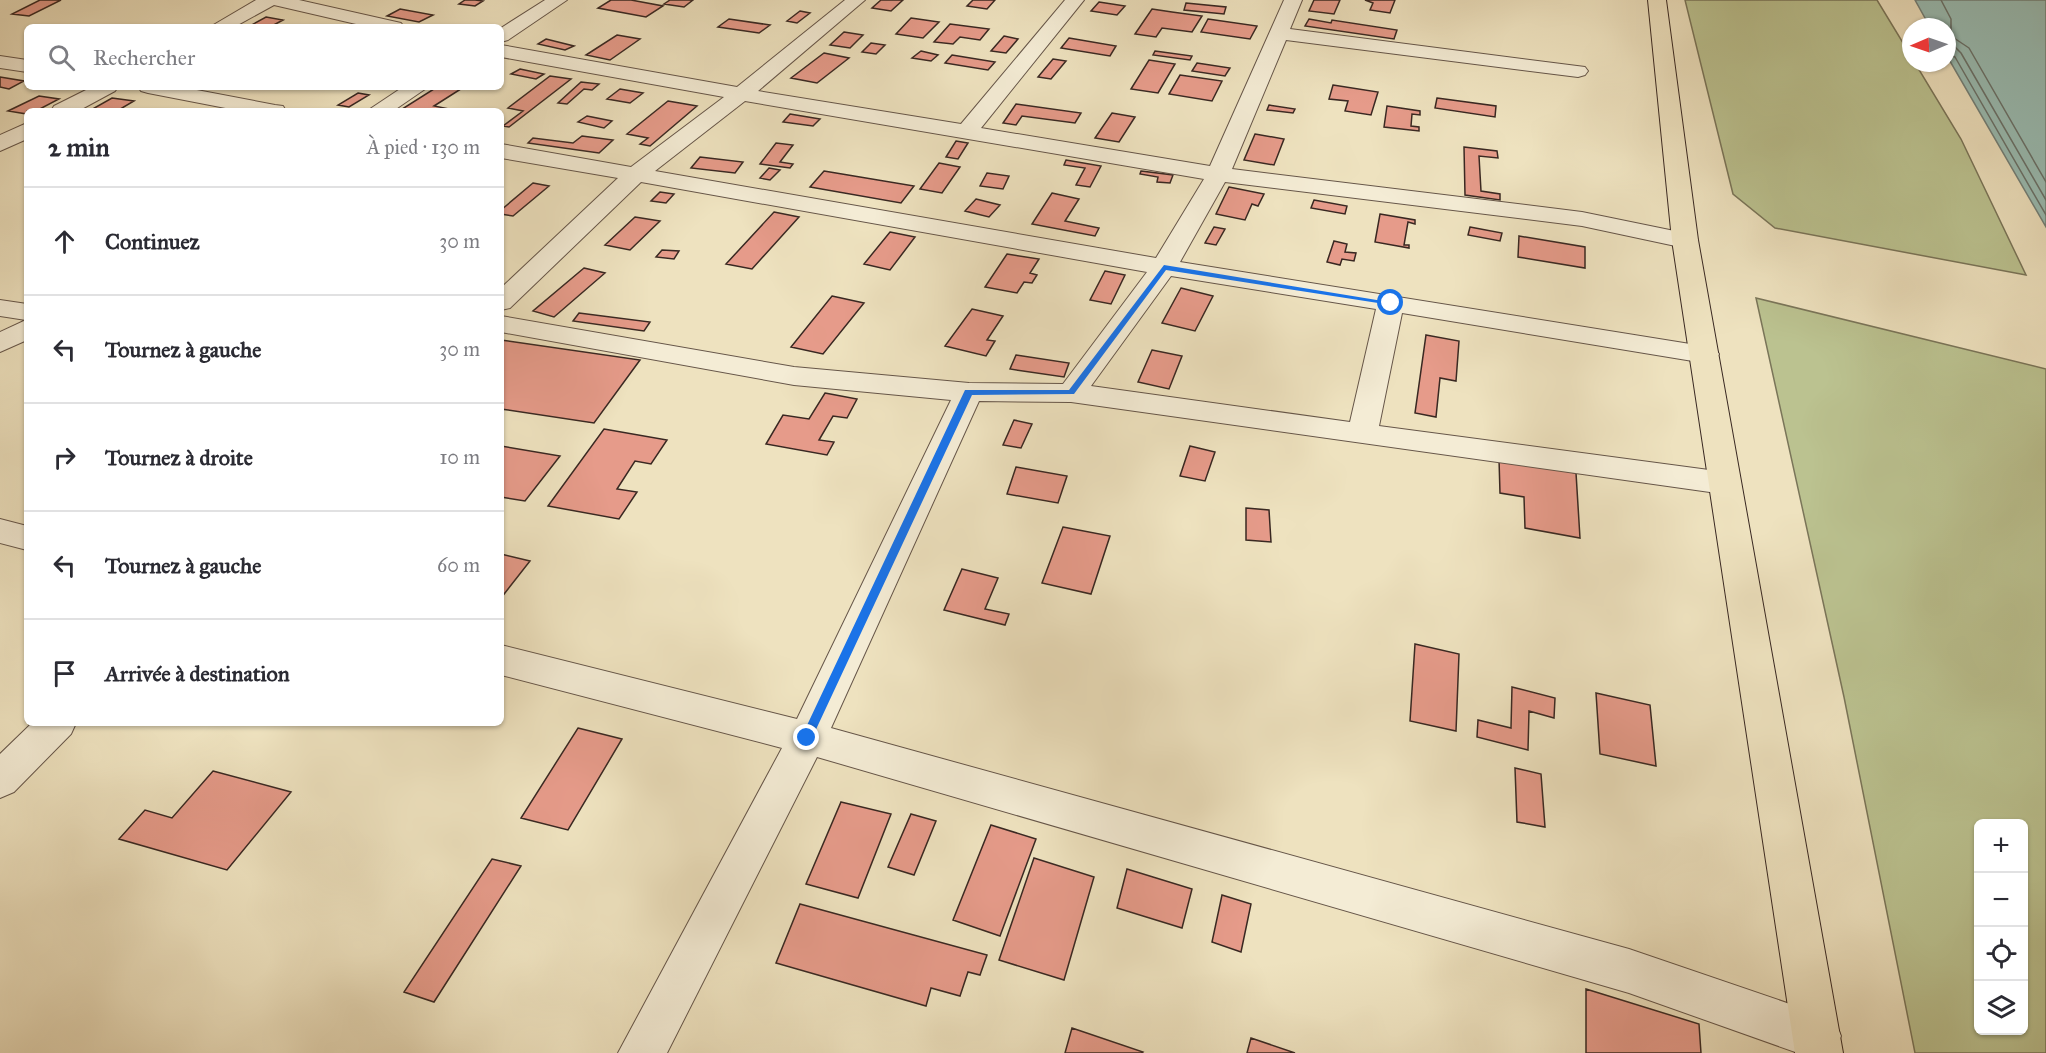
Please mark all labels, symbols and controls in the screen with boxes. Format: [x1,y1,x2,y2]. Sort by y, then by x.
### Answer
north arrow [1902,18,1956,72]
search box [24,24,504,90]
icon: search [45,41,78,74]
text: Rechercher [93,44,195,71]
text: 2 min [48,131,109,163]
text: À pied · 130 m [367,135,480,159]
icon: ahead [48,225,81,258]
text: Continuez [105,228,200,255]
text: 30 m [439,229,480,253]
route start [1377,289,1403,315]
icon: left [48,333,81,366]
text: Tournez à gauche [105,336,261,363]
text: 30 m [439,337,480,361]
icon: right [48,441,81,474]
text: Tournez à droite [105,444,253,471]
text: 10 m [439,445,480,469]
icon: left [48,549,81,582]
text: Tournez à gauche [105,552,261,579]
text: 60 m [437,553,480,577]
icon: arrive [48,657,81,690]
text: Arrivée à destination [105,660,290,687]
route end [793,724,819,750]
map controls [1974,819,2028,1035]
button: + [1974,819,2028,873]
button: − [1974,873,2028,927]
button: locate [1974,927,2028,981]
button: layers [1974,981,2028,1035]

